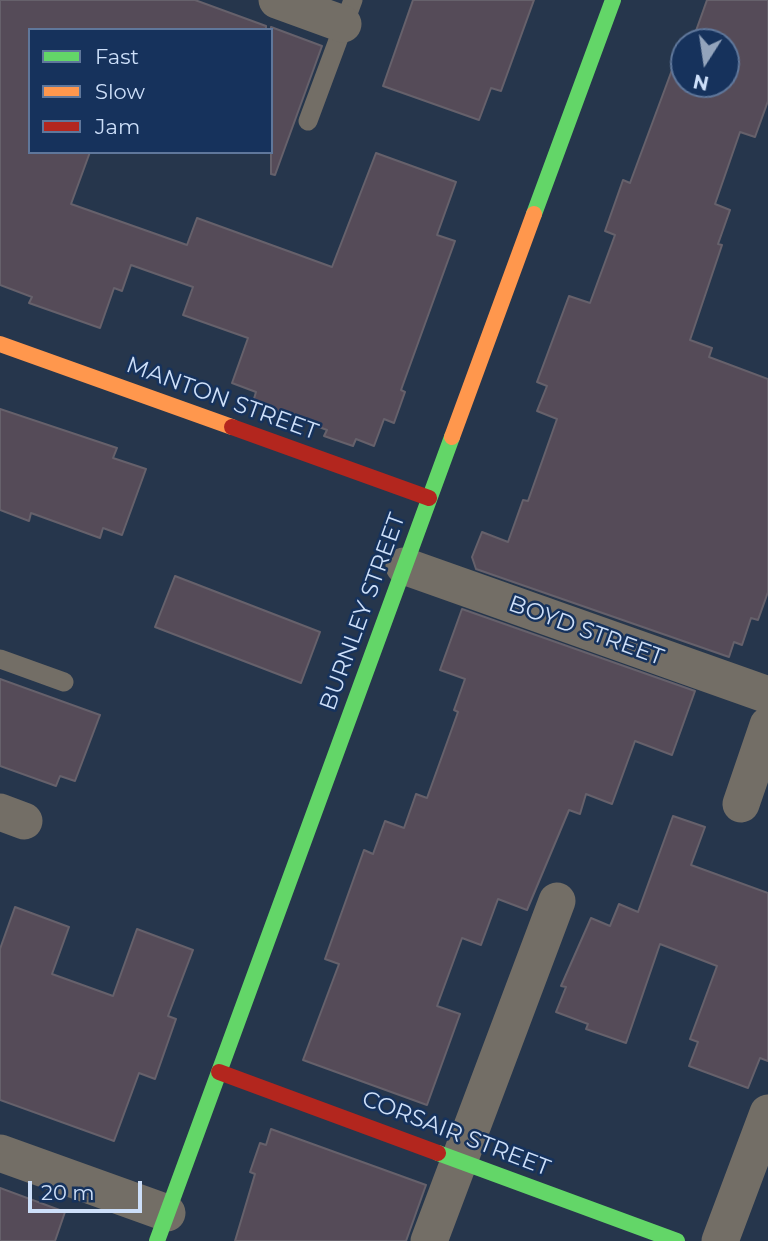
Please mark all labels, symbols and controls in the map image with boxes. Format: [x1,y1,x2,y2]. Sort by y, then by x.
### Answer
legend [28,28,273,154]
north arrow [670,28,740,98]
text: Fast [95,44,139,69]
text: N [691,69,711,95]
text: Slow [95,79,145,104]
text: Jam [95,114,140,139]
street label: MANTON STREET [122,352,322,446]
street label: BURNLEY STREET [314,510,412,714]
street label: BOYD STREET [505,590,667,672]
street label: CORSAIR STREET [358,1085,554,1183]
scale bar [32,1168,145,1212]
text: 20 m [41,1180,95,1205]

